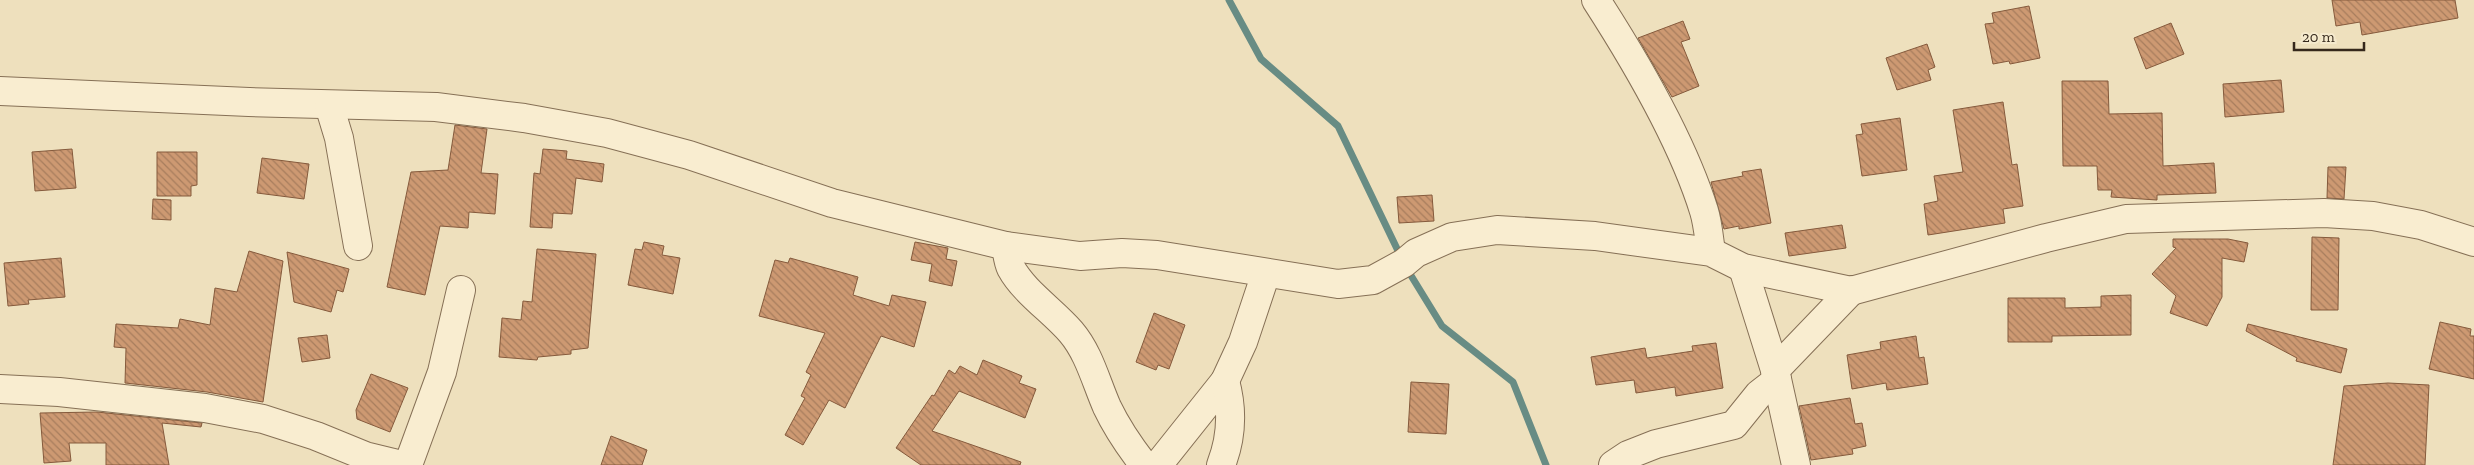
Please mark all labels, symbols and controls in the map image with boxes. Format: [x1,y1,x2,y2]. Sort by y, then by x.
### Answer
scale bar [2294,20,2364,52]
text: 20 m [2302,28,2335,46]

